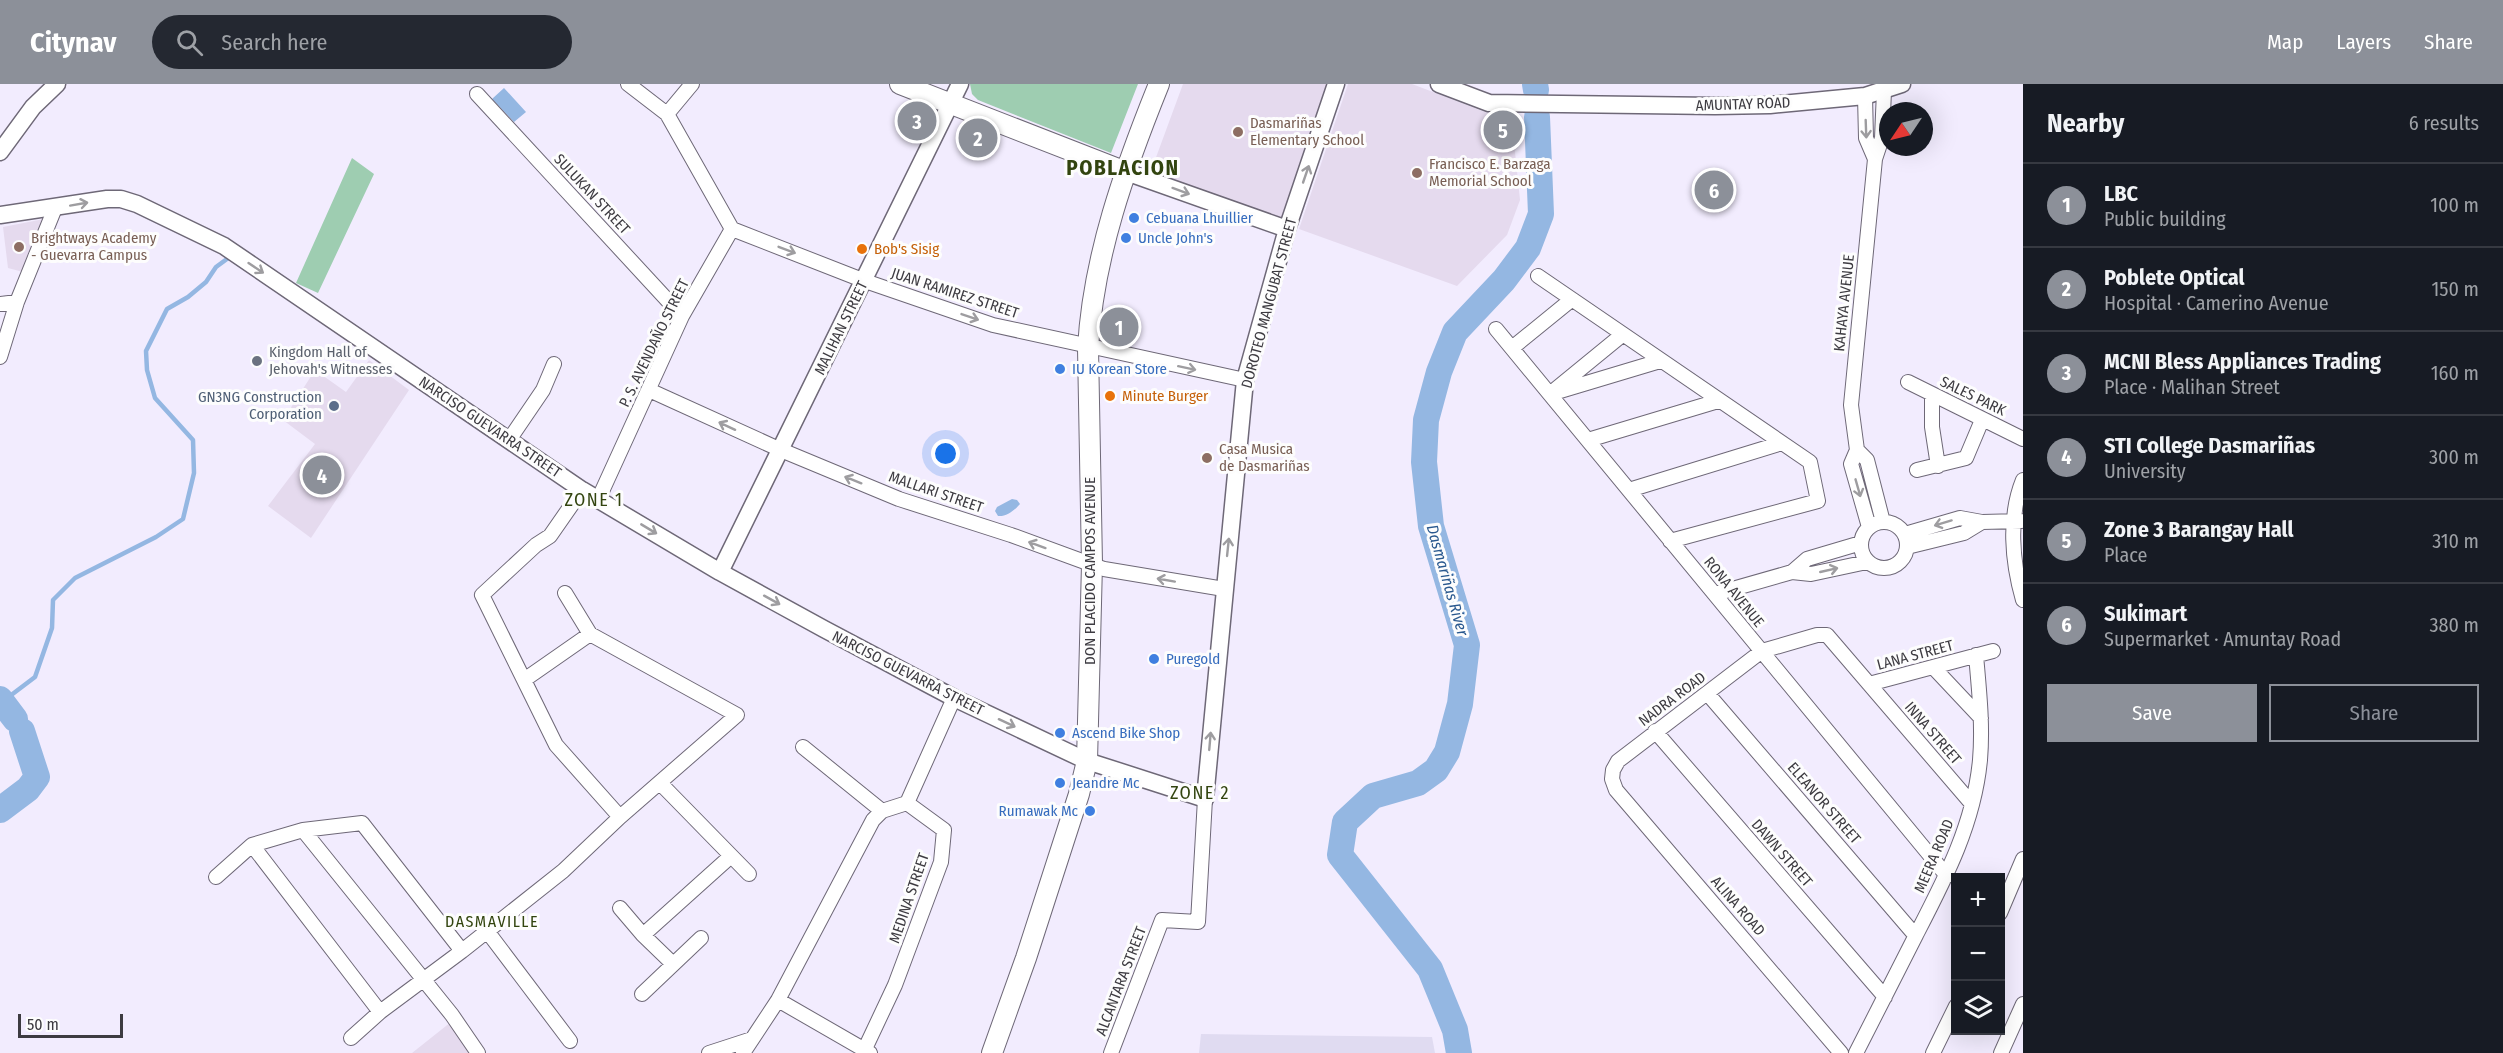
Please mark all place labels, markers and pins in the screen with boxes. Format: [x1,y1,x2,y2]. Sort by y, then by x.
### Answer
pin: 3 [898,99,936,144]
pin: 5 [1484,108,1522,152]
place label: Dasmariñas Elementary School [1250,114,1364,149]
pin: 2 [958,116,998,160]
marker: Dasmariñas Elementary School [1231,125,1245,139]
place label: Francisco E. Barzaga Memorial School [1429,155,1551,190]
marker: Francisco E. Barzaga Memorial School [1410,166,1424,180]
pin: 6 [1694,168,1734,212]
place label: Cebuana Lhuillier [1146,209,1254,227]
marker: Cebuana Lhuillier [1127,211,1141,225]
place label: Brightways Academy - Guevarra Campus [31,229,157,264]
place label: Uncle John's [1138,229,1213,247]
marker: Uncle John's [1119,231,1133,245]
marker: Brightways Academy - Guevarra Campus [12,240,26,254]
place label: Bob's Sisig [874,240,939,258]
marker: Bob's Sisig [855,242,869,256]
pin: 1 [1100,304,1138,350]
place label: Kingdom Hall of Jehovah's Witnesses [269,343,392,378]
marker: Kingdom Hall of Jehovah's Witnesses [250,354,264,368]
place label: IU Korean Store [1072,360,1167,378]
marker: IU Korean Store [1053,362,1067,376]
place label: Minute Burger [1122,387,1209,405]
place label: GN3NG Construction Corporation [198,388,322,423]
marker: Minute Burger [1103,389,1117,403]
marker: GN3NG Construction Corporation [327,399,341,413]
place label: Casa Musica de Dasmariñas [1219,440,1310,475]
marker: Casa Musica de Dasmariñas [1200,451,1214,465]
pin: 4 [302,452,342,498]
place label: Puregold [1166,650,1220,668]
marker: Puregold [1147,652,1161,666]
place label: Ascend Bike Shop [1072,724,1180,742]
marker: Ascend Bike Shop [1053,726,1067,740]
place label: Jeandre Mc [1072,774,1140,792]
marker: Jeandre Mc [1053,776,1067,790]
place label: Rumawak Mc [999,802,1079,820]
marker: Rumawak Mc [1083,804,1097,818]

